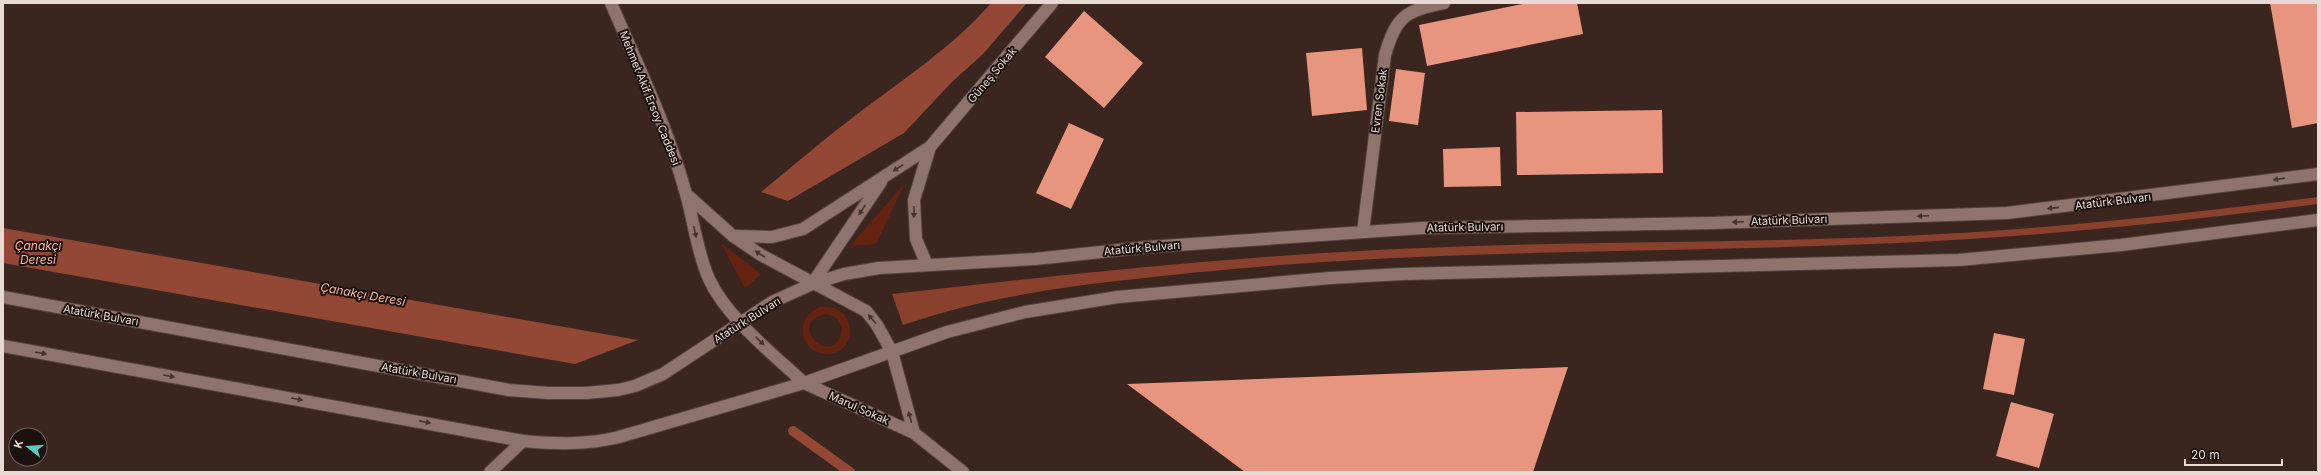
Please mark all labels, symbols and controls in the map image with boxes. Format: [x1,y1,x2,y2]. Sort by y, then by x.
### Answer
street label: Mehmet Akif Ersoy Caddesi [617,29,683,167]
street label: Güneş Sokak [965,44,1019,106]
street label: Evren Sokak [1368,68,1390,134]
one-way arrow [892,165,904,172]
one-way arrow [2273,176,2285,182]
street label: Atatürk Bulvarı [2074,189,2152,213]
one-way arrow [858,205,866,215]
one-way arrow [2047,205,2059,211]
one-way arrow [911,206,917,219]
street label: Atatürk Bulvarı [1751,212,1827,228]
one-way arrow [1916,213,1929,219]
street label: Atatürk Bulvarı [1427,219,1503,235]
one-way arrow [1731,219,1744,225]
one-way arrow [693,226,699,238]
water label: Çanakçı Deresi [15,238,61,267]
street label: Atatürk Bulvarı [1103,238,1181,258]
one-way arrow [755,250,766,258]
water label: Çanakçı Deresi [319,279,408,309]
street label: Atatürk Bulvarı [711,294,783,346]
street label: Atatürk Bulvarı [62,301,140,329]
one-way arrow [868,314,877,324]
one-way arrow [755,336,765,346]
one-way arrow [35,350,48,356]
street label: Atatürk Bulvarı [380,359,458,387]
one-way arrow [163,373,175,379]
street label: Marul Sokak [827,389,891,427]
one-way arrow [291,396,303,402]
one-way arrow [907,411,913,423]
one-way arrow [419,420,431,426]
north arrow [8,427,48,467]
text: K [11,438,26,450]
scale bar [2185,441,2282,467]
text: 20 m [2191,447,2220,462]

